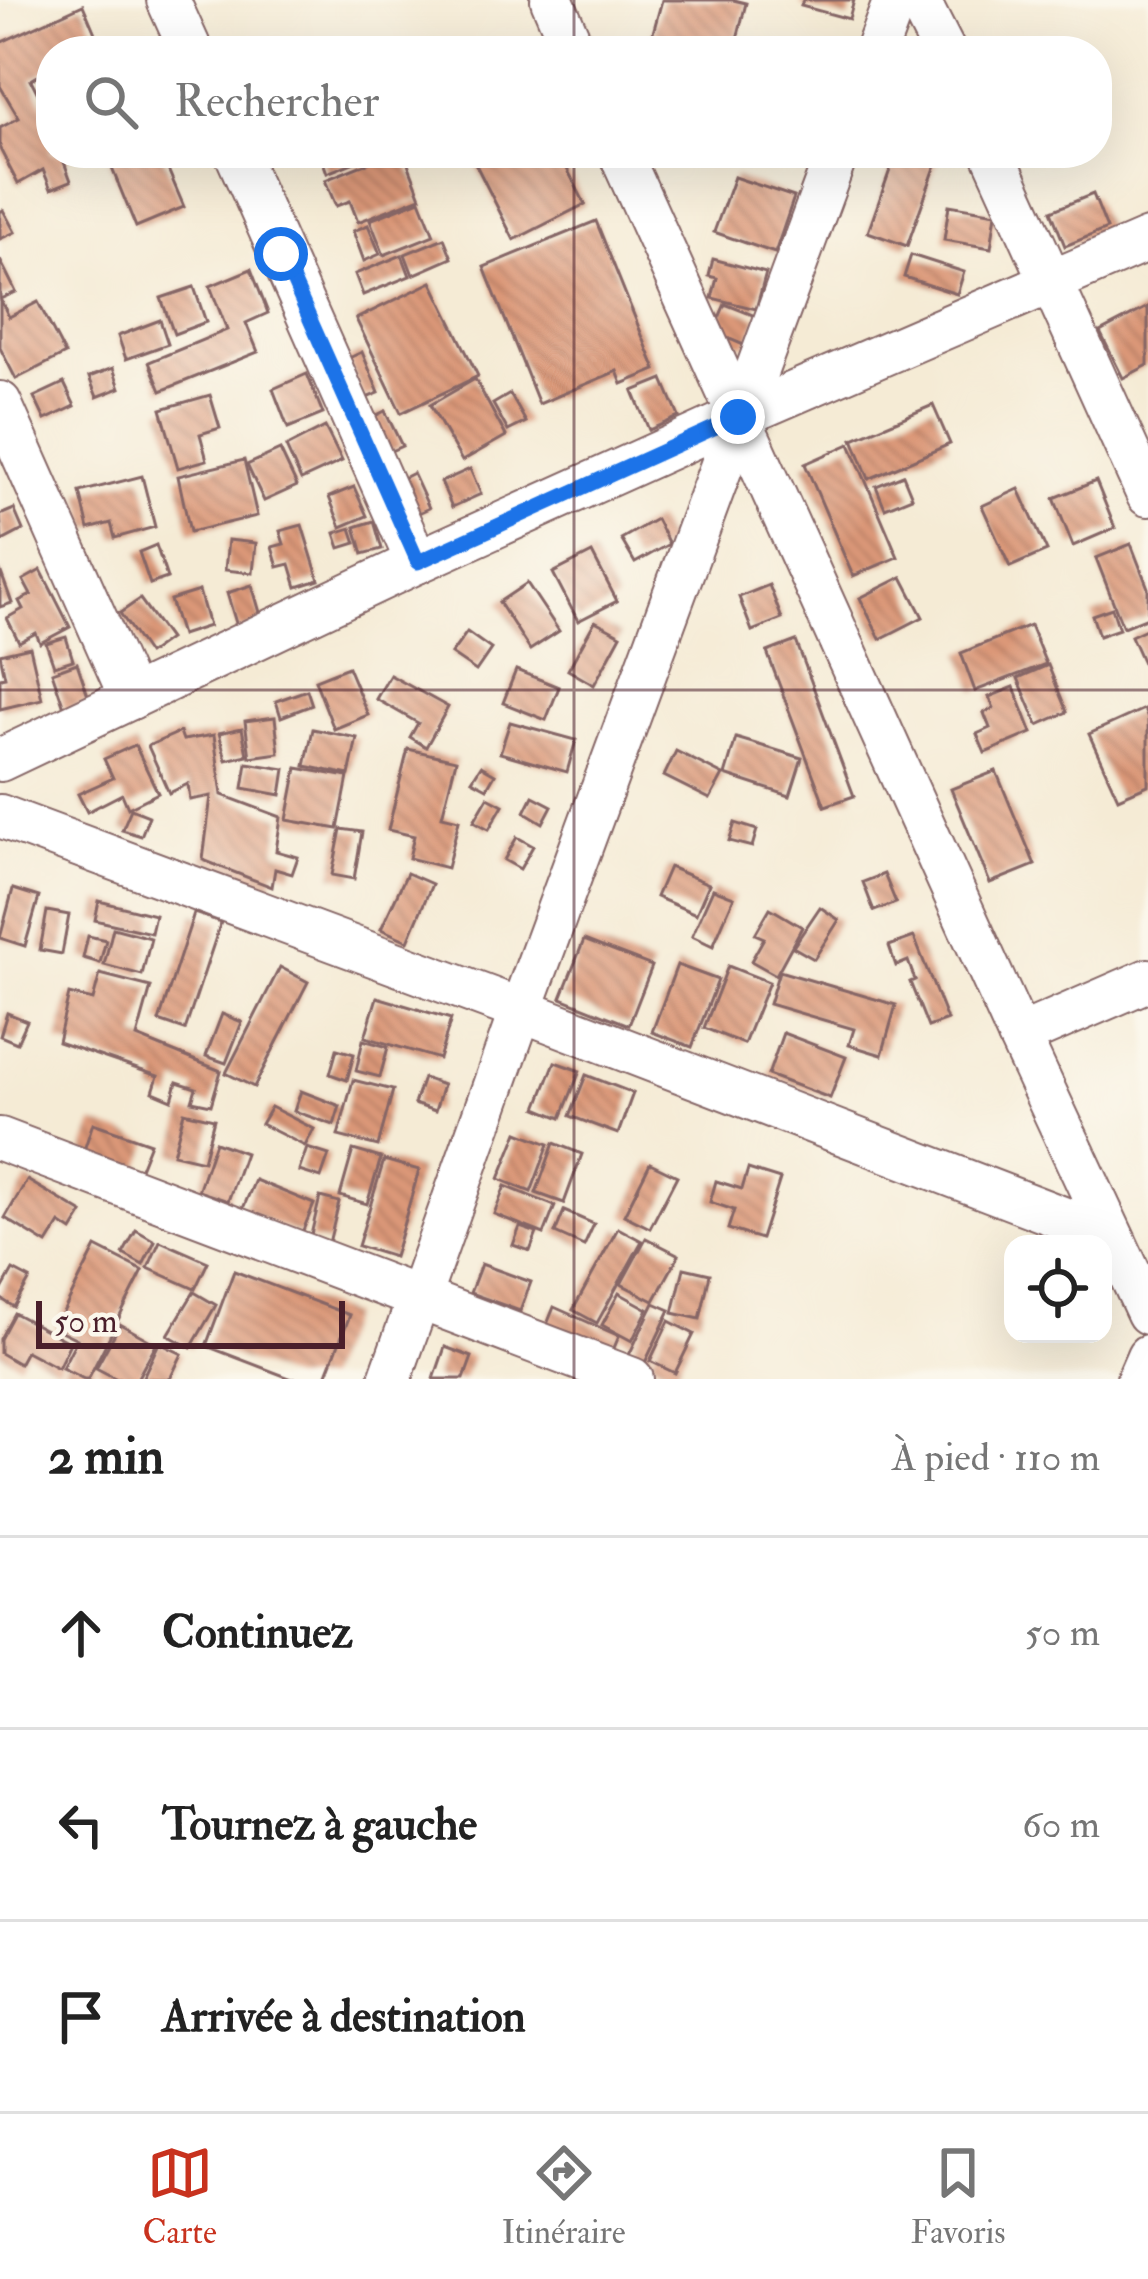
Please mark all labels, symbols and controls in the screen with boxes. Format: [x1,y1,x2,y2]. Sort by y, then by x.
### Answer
search box [36,36,1112,168]
icon: search [78,69,144,135]
text: Rechercher [174,74,379,130]
route start [254,227,308,281]
route end [711,390,765,444]
map controls [1004,1235,1112,1343]
button: locate [1004,1235,1112,1343]
scale bar [36,1295,345,1348]
text: 50 m [54,1301,118,1342]
text: 2 min [48,1425,164,1489]
text: À pied · 110 m [892,1433,1100,1482]
icon: ahead [48,1600,114,1666]
text: Continuez [162,1605,353,1661]
text: 50 m [1025,1608,1100,1657]
icon: left [48,1792,114,1858]
text: Tournez à gauche [162,1797,477,1853]
text: 60 m [1022,1800,1100,1849]
icon: arrive [48,1984,114,2050]
text: Arrivée à destination [162,1989,526,2045]
tab: Carte [142,2140,217,2253]
tab: Itinéraire [502,2140,626,2253]
tab: Favoris [910,2140,1006,2253]

